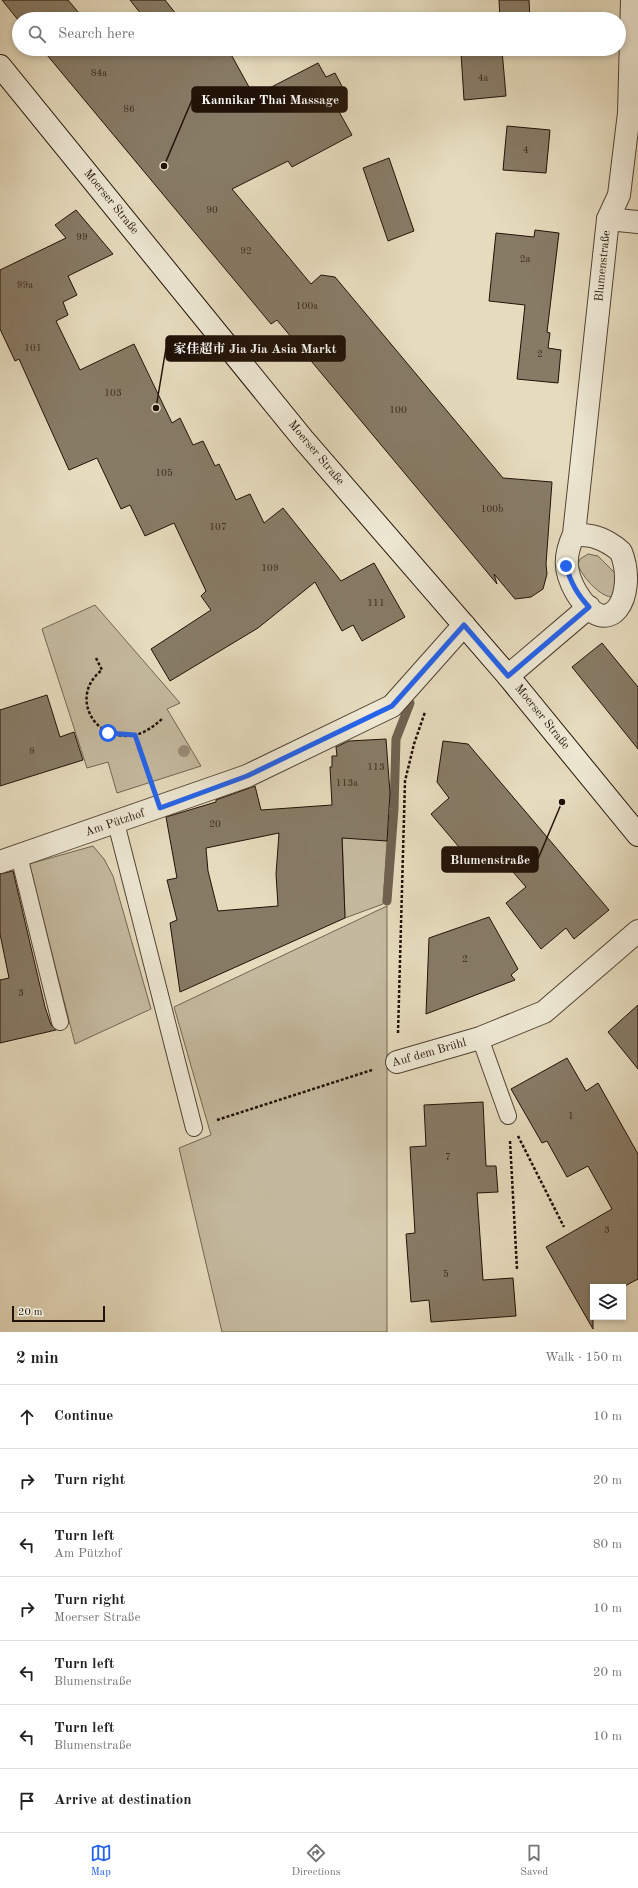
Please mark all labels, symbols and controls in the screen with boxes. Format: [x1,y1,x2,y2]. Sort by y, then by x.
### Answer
search box [12,12,626,56]
icon: search [26,23,48,45]
text: Search here [58,27,135,42]
house number: 84a [91,68,107,78]
house number: 4a [478,73,488,83]
callout: Kannikar Thai Massage [192,87,347,112]
text: Kannikar Thai Massage [201,94,339,107]
house number: 86 [123,104,135,114]
house number: 4 [523,145,529,155]
street label: Moerser Straße [81,167,141,237]
house number: 90 [206,205,218,215]
street label: Blumenstraße [593,229,613,302]
house number: 99 [76,232,88,242]
house number: 92 [240,246,252,256]
house number: 2a [520,254,530,264]
house number: 99a [17,280,33,290]
house number: 100a [296,301,318,311]
callout: 家佳超市 Jia Jia Asia Markt [166,336,345,361]
text: 家佳超市 Jia Jia Asia Markt [173,341,337,356]
house number: 101 [24,343,42,353]
house number: 2 [537,349,543,359]
house number: 103 [104,388,122,398]
house number: 100 [389,405,407,415]
street label: Moerser Straße [286,419,347,488]
house number: 105 [155,468,173,478]
house number: 100b [481,504,503,514]
house number: 107 [209,522,227,532]
route end [557,557,575,575]
house number: 109 [261,563,279,573]
house number: 111 [367,598,385,608]
street label: Moerser Straße [512,682,572,752]
route start [99,724,117,742]
house number: 8 [29,746,35,756]
house number: 113 [367,762,385,772]
house number: 113a [336,778,358,788]
street label: Am Pützhof [83,807,148,839]
house number: 20 [209,819,221,829]
callout: Blumenstraße [442,847,538,872]
text: Blumenstraße [450,854,530,867]
house number: 2 [462,954,468,964]
house number: 3 [18,988,24,998]
street label: Auf dem Brühl [390,1037,468,1069]
house number: 1 [568,1111,574,1121]
house number: 7 [445,1152,451,1162]
house number: 3 [604,1225,610,1235]
house number: 5 [443,1269,449,1279]
map controls [590,1284,626,1320]
button: layers [590,1284,626,1320]
scale bar [12,1304,105,1323]
text: 20 m [18,1307,43,1318]
text: 2 min [16,1350,59,1367]
text: Walk · 150 m [545,1351,622,1364]
icon: ahead [16,1406,38,1428]
text: Continue [54,1409,113,1424]
text: 10 m [593,1410,622,1423]
icon: right [16,1470,38,1492]
text: Turn right [54,1473,125,1488]
text: 20 m [593,1474,622,1487]
text: Turn left [54,1529,114,1544]
icon: left [16,1534,38,1556]
text: 80 m [593,1538,622,1551]
text: Am Pützhof [54,1547,122,1560]
text: Turn right [54,1593,125,1608]
icon: right [16,1598,38,1620]
text: 10 m [593,1602,622,1615]
text: Moerser Straße [54,1611,140,1624]
text: Turn left [54,1657,114,1672]
icon: left [16,1662,38,1684]
text: 20 m [593,1666,622,1679]
text: Blumenstraße [54,1675,132,1688]
text: Turn left [54,1721,114,1736]
icon: left [16,1726,38,1748]
text: 10 m [593,1730,622,1743]
text: Blumenstraße [54,1739,132,1752]
icon: arrive [16,1790,38,1812]
text: Arrive at destination [54,1793,192,1808]
tab: Map [90,1842,112,1880]
tab: Directions [292,1842,340,1880]
tab: Saved [520,1842,548,1880]

